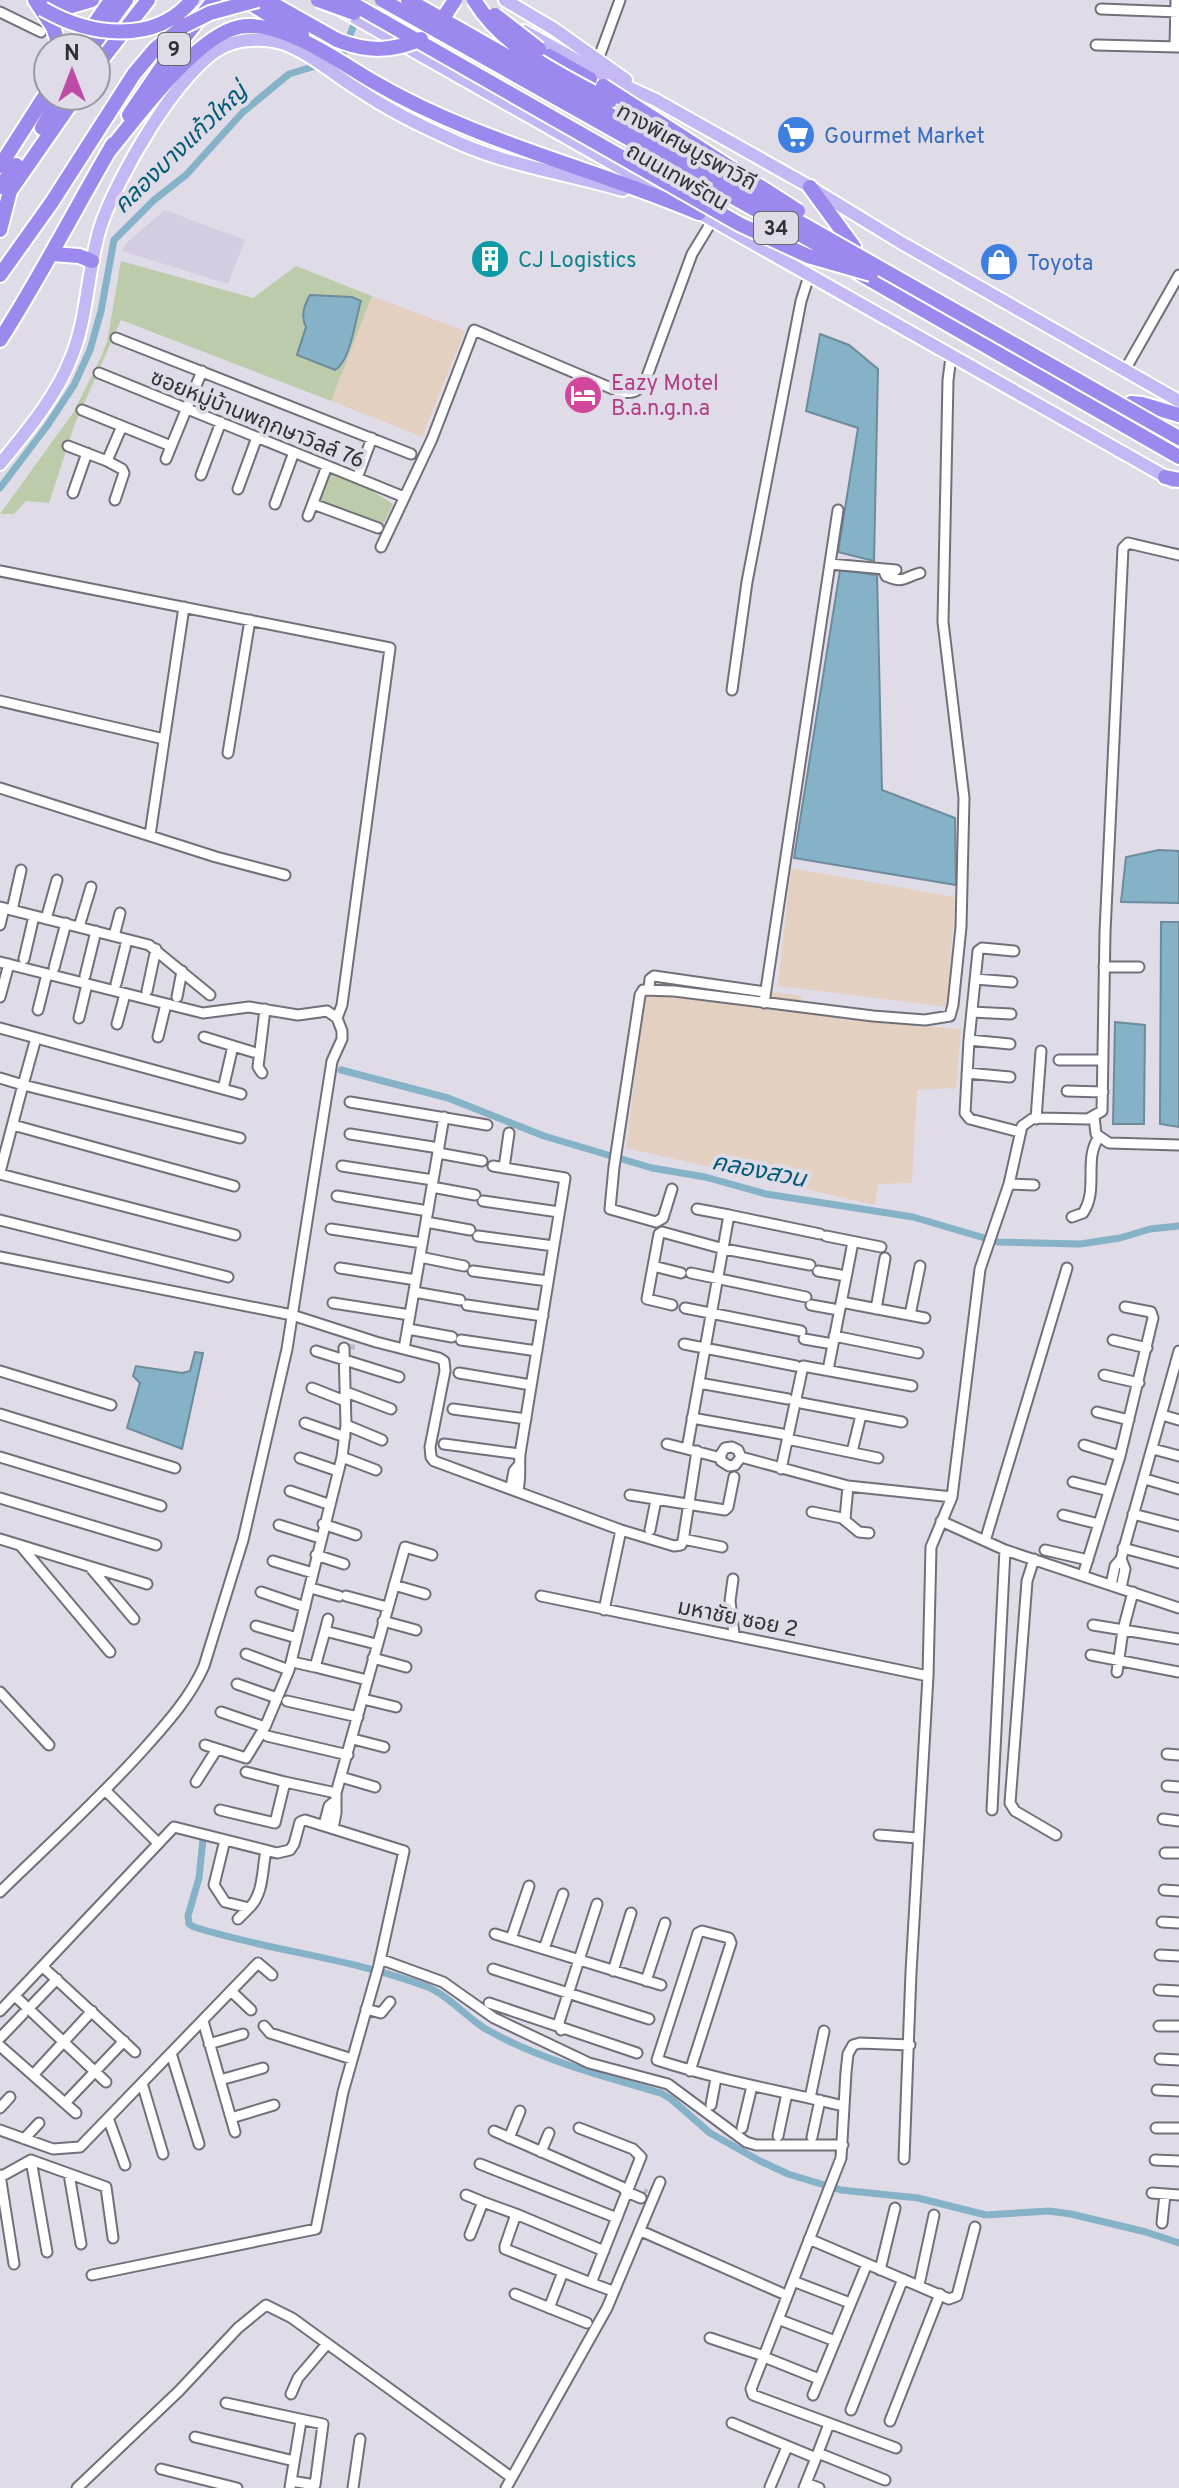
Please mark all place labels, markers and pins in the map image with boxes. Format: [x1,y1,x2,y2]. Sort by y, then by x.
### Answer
supermarket icon: Gourmet Market [775,114,817,156]
place label: Gourmet Market [824,124,985,151]
building icon: CJ Logistics [469,238,511,280]
shop icon: Toyota [978,241,1020,283]
place label: CJ Logistics [518,248,637,275]
place label: Toyota [1027,251,1093,278]
place label: Eazy Motel B.a.n.g.n.a [611,371,719,423]
hotel icon: Eazy Motel B.a.n.g.n.a [562,374,604,416]

